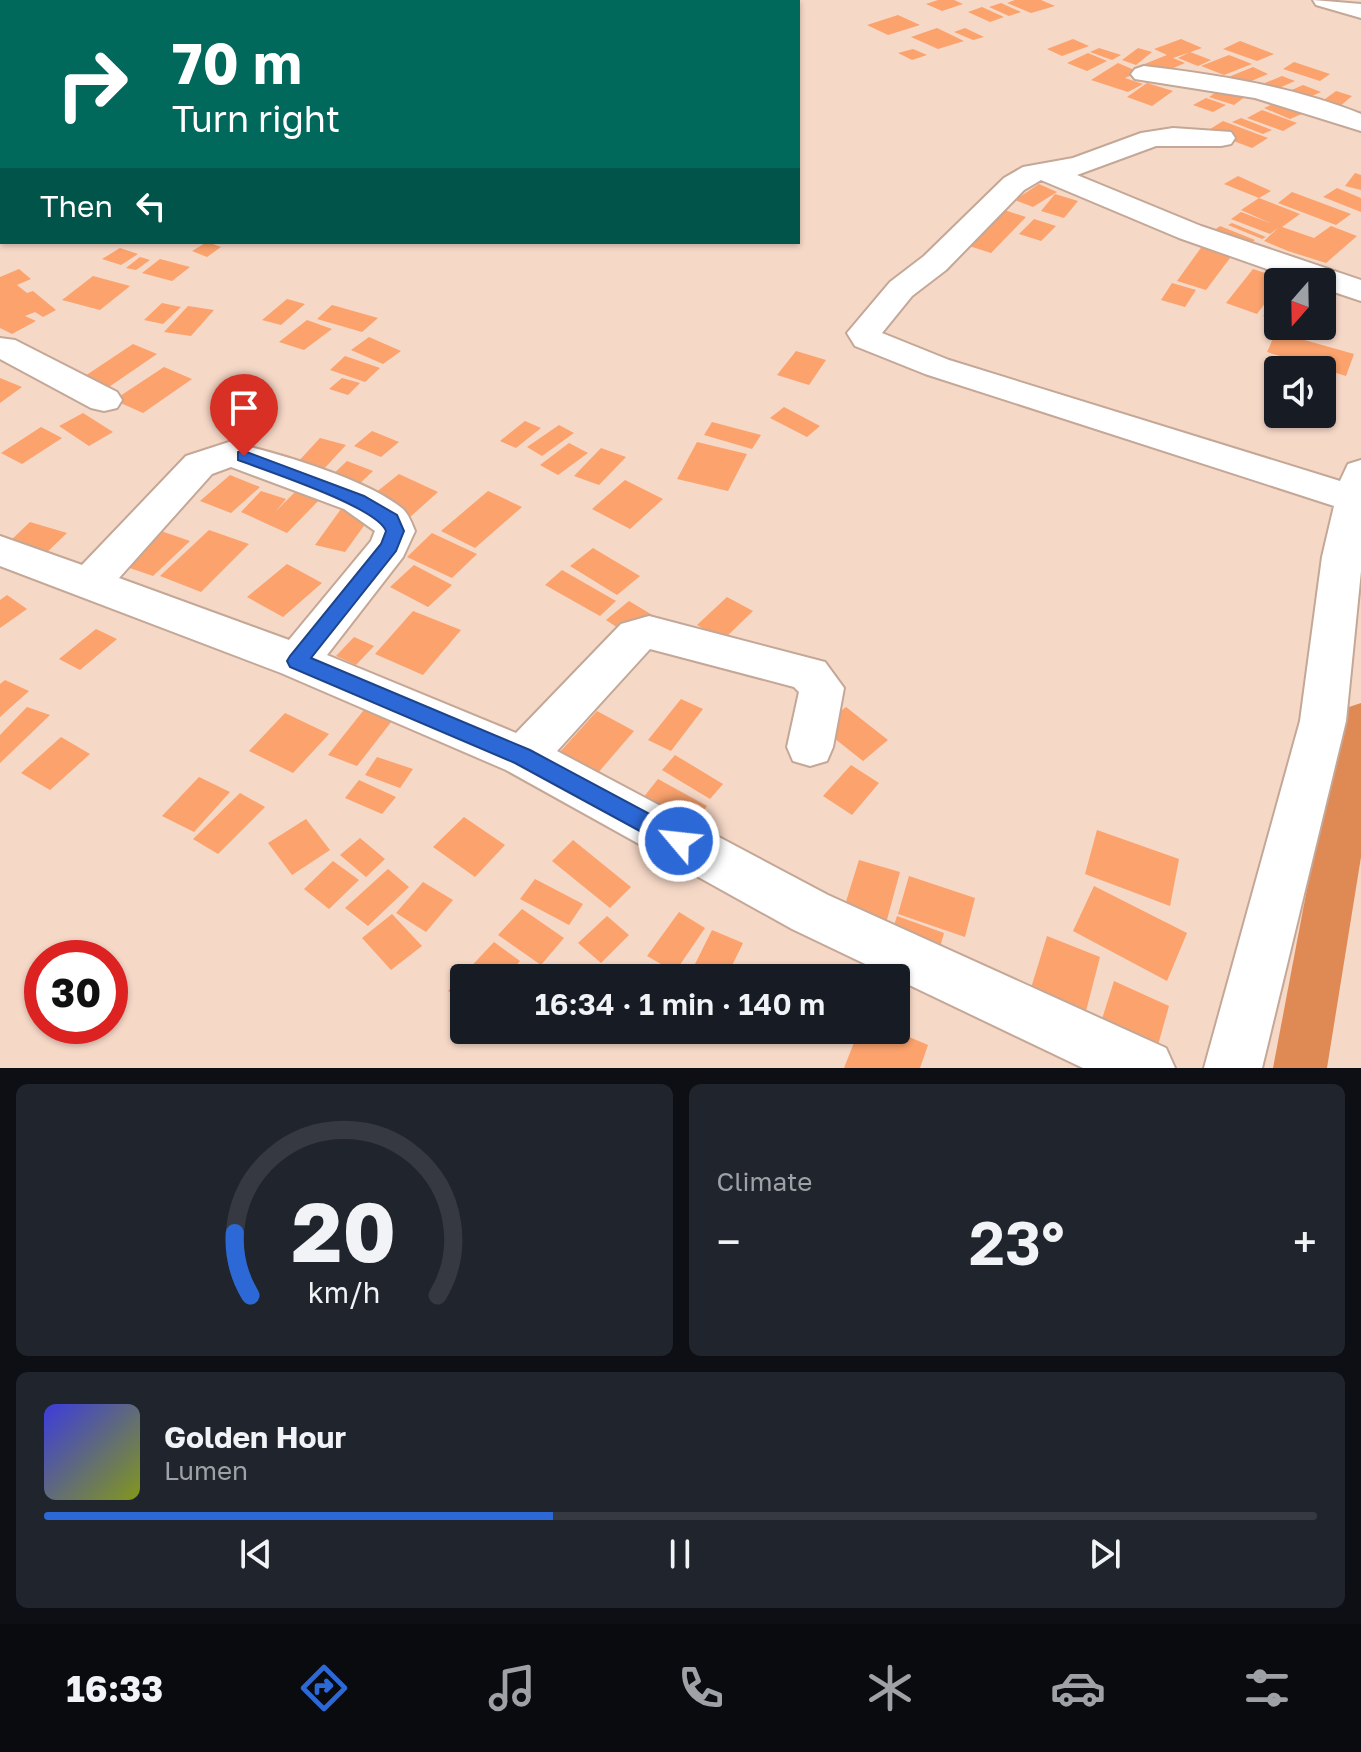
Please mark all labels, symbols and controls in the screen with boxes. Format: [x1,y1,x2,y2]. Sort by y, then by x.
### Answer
text: 70 m [172,29,302,96]
icon: right [40,32,144,136]
text: Turn right [172,97,340,140]
icon: left [129,184,173,228]
text: Then [40,188,113,224]
north arrow [1264,268,1336,340]
map controls [1264,268,1336,428]
button: sound [1264,356,1336,428]
pin [210,374,278,456]
icon: arrive [222,386,266,430]
position arrow [637,799,721,883]
speed limit sign: 30 [24,940,128,1044]
text: 16:34 · 1 min · 140 m [535,986,825,1022]
text: Climate [717,1166,812,1197]
text: 20 [292,1180,397,1280]
text: 23° [969,1206,1065,1278]
text: − [717,1215,741,1268]
text: + [1293,1215,1317,1268]
text: km/h [308,1275,381,1309]
text: Golden Hour [164,1419,346,1455]
text: Lumen [164,1455,248,1486]
icon: previous [234,1532,278,1576]
icon: pause [658,1532,702,1576]
icon: next [1083,1532,1127,1576]
icon: directions [296,1660,352,1716]
icon: music [484,1660,540,1716]
icon: phone [673,1660,729,1716]
icon: climate [862,1660,918,1716]
icon: car [1050,1660,1106,1716]
icon: filters [1239,1660,1295,1716]
text: 16:33 [66,1667,163,1710]

